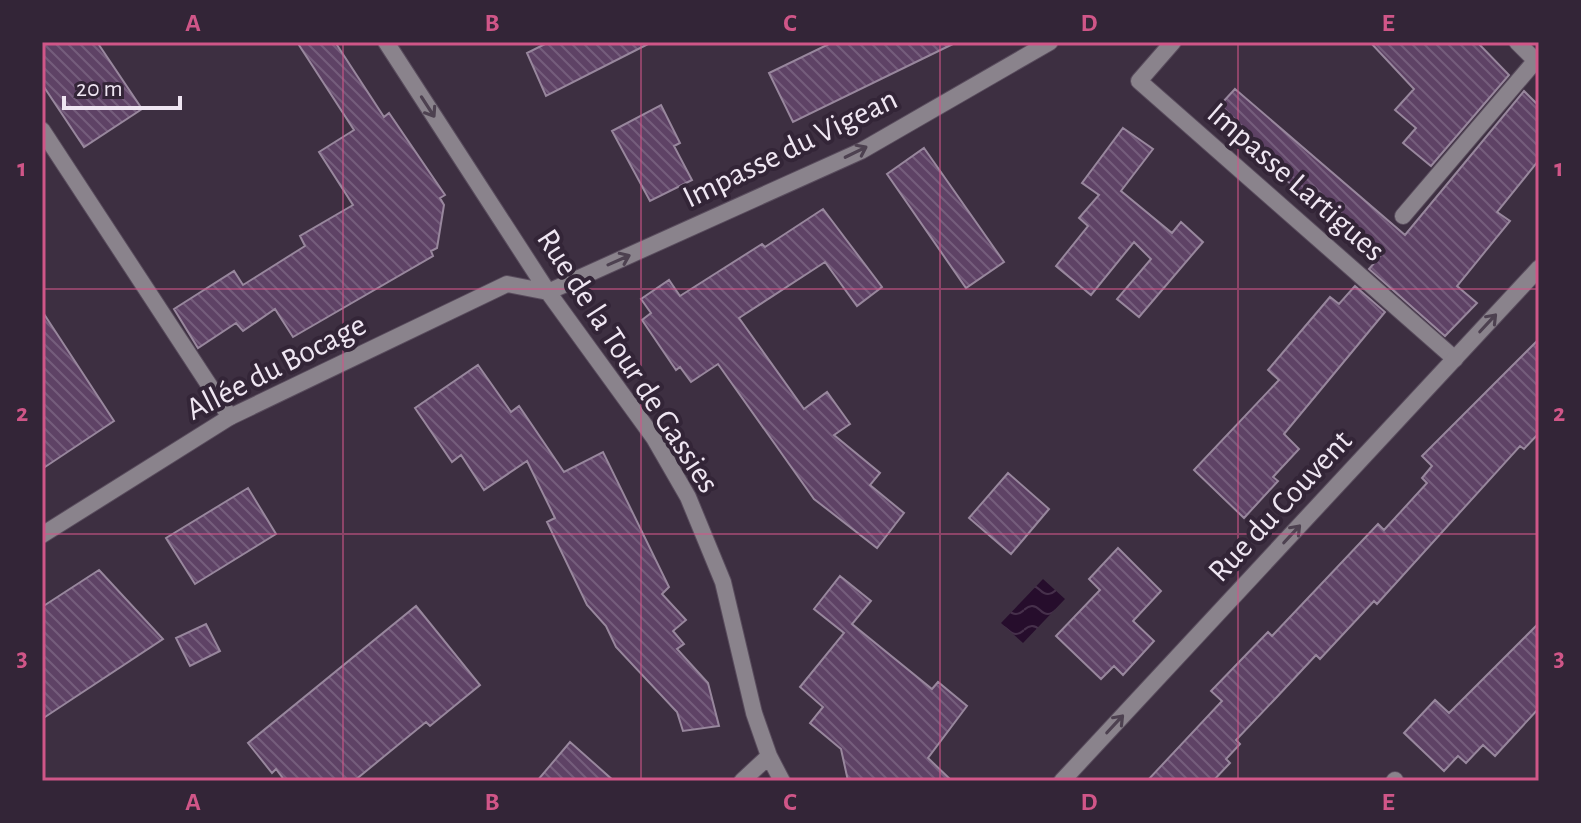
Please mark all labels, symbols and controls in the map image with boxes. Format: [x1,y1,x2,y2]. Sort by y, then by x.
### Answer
text: A [185,10,201,36]
text: B [484,10,500,36]
text: C [783,10,797,36]
text: D [1080,10,1098,36]
text: E [1381,10,1395,36]
scale bar [64,60,180,110]
text: 20 m [76,77,123,101]
street label: Impasse du Vigean [678,82,902,214]
one-way arrow [420,96,436,118]
street label: Impasse Lartigues [1201,97,1391,267]
one-way arrow [844,144,868,159]
text: 1 [17,155,27,181]
text: 1 [1554,155,1564,181]
street label: Rue de la Tour de Gassies [531,223,725,499]
one-way arrow [607,252,631,267]
street label: Allée du Bocage [181,308,371,426]
one-way arrow [1479,313,1497,333]
text: 2 [16,400,28,426]
text: 2 [1553,400,1565,426]
street label: Rue du Couvent [1202,424,1358,588]
one-way arrow [1283,524,1301,544]
text: 3 [16,645,28,671]
text: 3 [1553,645,1565,671]
one-way arrow [1106,714,1125,734]
text: A [185,789,201,815]
text: B [484,789,500,815]
text: C [783,789,797,815]
text: D [1080,789,1098,815]
text: E [1381,789,1395,815]

